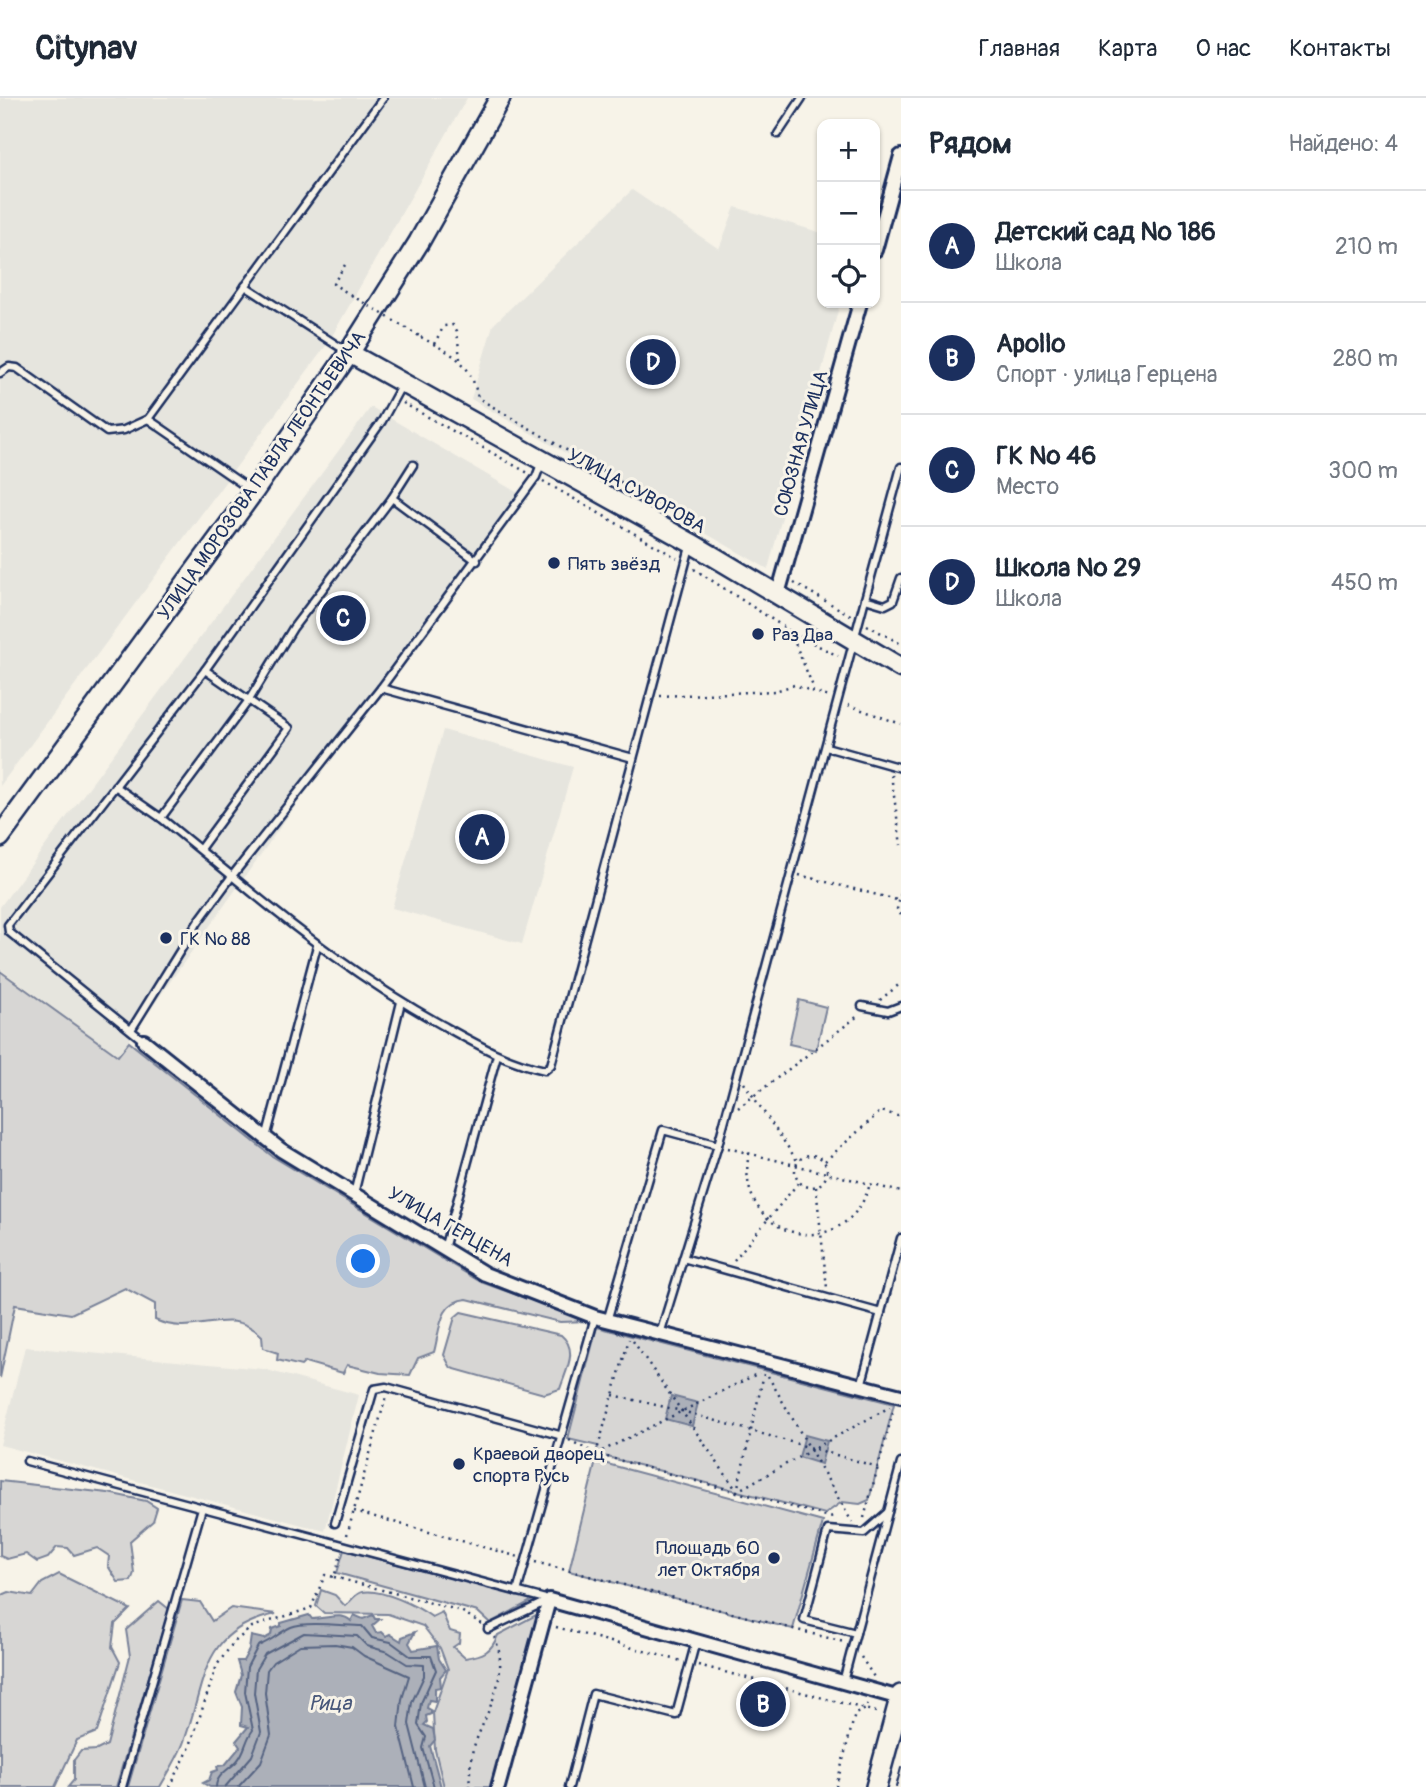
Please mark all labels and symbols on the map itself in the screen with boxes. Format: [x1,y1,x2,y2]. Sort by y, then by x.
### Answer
street label: УЛИЦА МОРОЗОВА ПАВЛА ЛЕОНТЬЕВИЧА [152,326,371,625]
pin: D [630,336,676,388]
street label: СОЮЗНАЯ УЛИЦА [769,367,833,519]
street label: УЛИЦА СУВОРОВА [563,443,710,539]
place label: Пять звёзд [568,552,661,576]
marker: Пять звёзд [546,555,562,571]
pin: C [320,592,366,644]
place label: Раз Два [772,623,833,647]
marker: Раз Два [750,626,766,642]
pin: A [459,811,505,863]
place label: ГК № 88 [180,927,250,951]
marker: ГК № 88 [158,930,174,946]
street label: УЛИЦА ГЕРЦЕНА [384,1181,517,1272]
your location [346,1244,380,1278]
place label: Краевой дворец спорта Русь [473,1442,605,1488]
marker: Краевой дворец спорта Русь [451,1456,467,1472]
place label: Площадь 60 лет Октября [656,1536,760,1582]
marker: Площадь 60 лет Октября [766,1550,782,1566]
pin: B [740,1678,786,1730]
water label: Рица [309,1690,353,1717]

